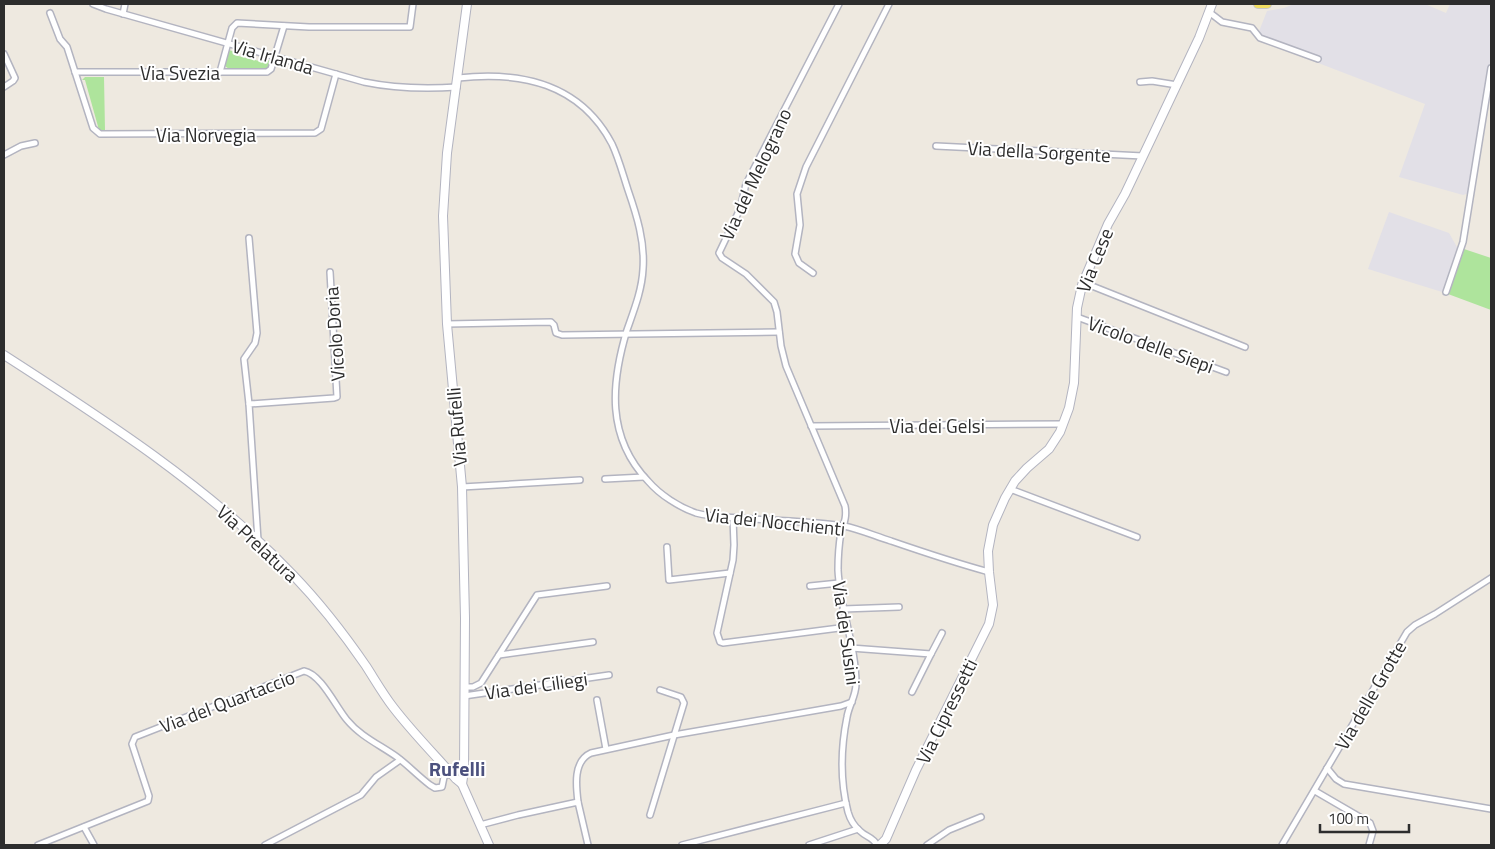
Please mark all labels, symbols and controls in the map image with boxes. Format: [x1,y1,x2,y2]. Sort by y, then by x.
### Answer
street label: Via Irlanda [229,31,318,82]
street label: Via Svezia [140,58,220,87]
street label: Via del Melograno [712,103,798,245]
street label: Via Norvegia [156,120,257,149]
street label: Via della Sorgente [967,133,1111,169]
street label: Via Cese [1068,223,1120,297]
street label: Vicolo Doria [316,285,352,382]
street label: Vicolo delle Siepi [1084,308,1218,380]
street label: Via Rufelli [438,386,474,468]
street label: Via dei Gelsi [889,411,985,440]
street label: Via Prelatura [210,497,306,589]
street label: Via dei Nocchienti [703,499,847,543]
street label: Via dei Susini [825,579,869,687]
street label: Via delle Grotte [1327,635,1413,755]
street label: Via Cipressetti [908,653,984,769]
street label: Via del Quartaccio [155,662,299,740]
street label: Via dei Ciliegi [483,663,589,707]
district label: Rufelli [429,753,485,784]
scale bar [1320,802,1409,834]
text: 100 m [1328,807,1369,830]

